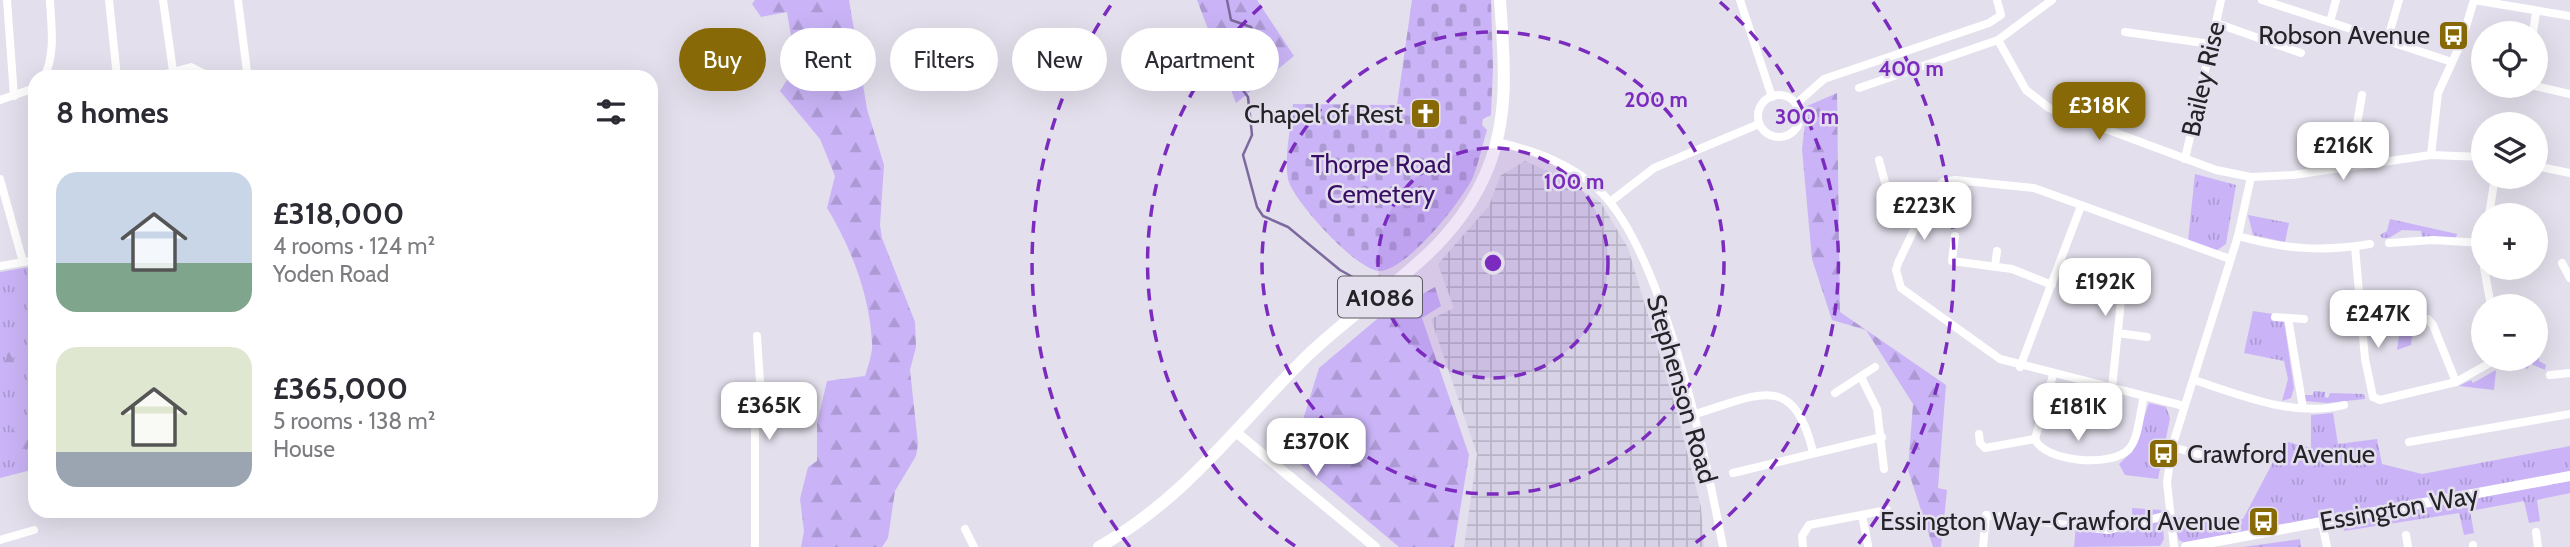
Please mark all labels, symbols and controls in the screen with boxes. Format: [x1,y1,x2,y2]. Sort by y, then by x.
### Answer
bus stop icon: Robson Avenue [2436,18,2470,52]
street label: Bailey Rise [2174,19,2232,139]
place label: Robson Avenue [2258,19,2430,51]
map controls [2471,21,2548,371]
button: locate [2471,21,2548,98]
chip: Buy [679,28,766,91]
chip: Rent [780,28,876,91]
chip: Filters [890,28,998,91]
chip: New [1012,28,1107,91]
chip: Apartment [1121,28,1279,91]
text: 400 m [1878,56,1944,81]
pin: £318K [2050,82,2148,142]
text: 200 m [1624,87,1688,112]
text: £318K [2068,91,2130,119]
icon: filters [592,93,630,131]
text: 8 homes [56,94,169,131]
church icon: Chapel of Rest [1409,97,1443,131]
place label: Chapel of Rest [1244,98,1403,130]
text: 300 m [1775,104,1839,129]
button: layers [2471,112,2548,189]
pin: £216K [2294,122,2392,182]
text: £216K [2313,131,2373,159]
park label: Thorpe Road Cemetery [1311,148,1451,210]
text: 100 m [1544,169,1604,194]
pin: £223K [1875,182,1973,242]
text: £223K [1892,191,1956,219]
text: £318,000 [273,195,404,232]
icon: home [112,200,196,284]
button: + [2471,203,2548,280]
text: 4 rooms · 124 m² [273,232,435,260]
centre of rings [1481,251,1505,275]
pin: £192K [2056,258,2154,318]
text: Yoden Road [273,260,389,288]
text: £192K [2075,267,2135,295]
road number: A1086 [1338,276,1422,318]
pin: £247K [2329,290,2427,350]
street label: Stephenson Road [1640,291,1724,487]
button: − [2471,294,2548,371]
text: £247K [2346,299,2410,327]
text: £365,000 [273,370,408,407]
icon: home [112,375,196,459]
pin: £365K [720,382,818,442]
pin: £181K [2029,384,2127,443]
text: £365K [737,391,801,419]
text: £181K [2049,392,2107,420]
text: 5 rooms · 138 m² [273,407,435,435]
pin: £370K [1267,419,1365,478]
text: £370K [1283,427,1349,455]
text: House [273,435,335,463]
bus stop icon: Crawford Avenue [2147,437,2181,471]
place label: Crawford Avenue [2187,438,2375,470]
street label: Essington Way [2317,478,2481,538]
bus stop icon: Essington Way-Crawford Avenue [2246,504,2280,538]
place label: Essington Way-Crawford Avenue [1880,505,2240,537]

